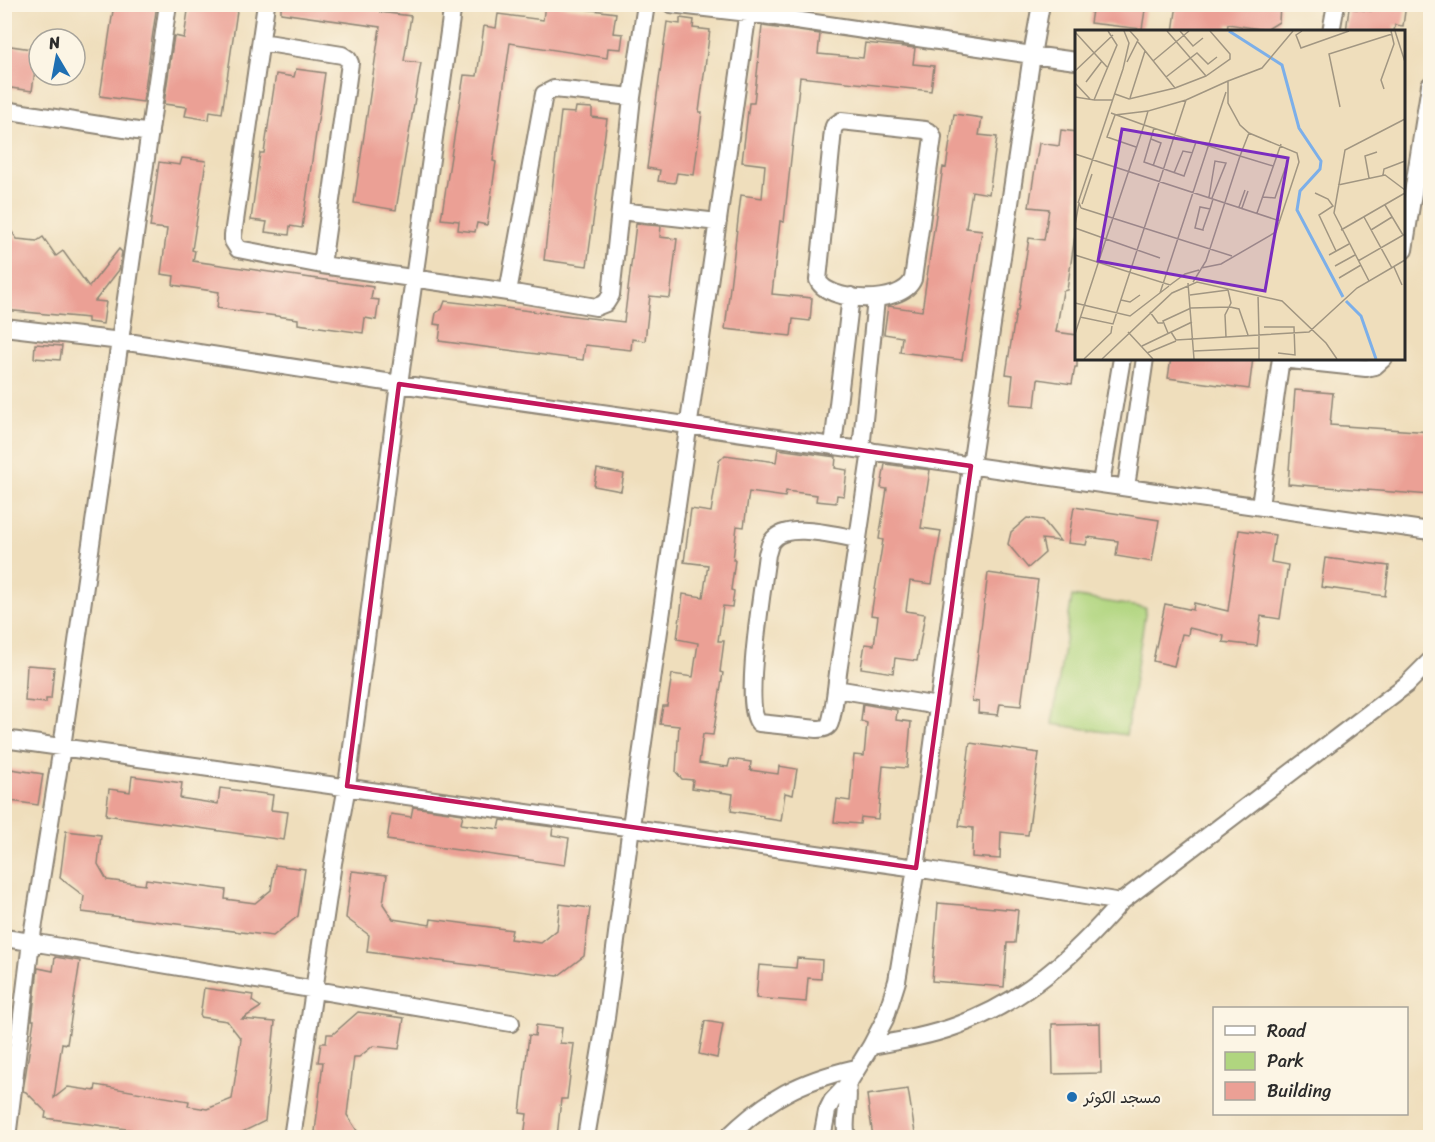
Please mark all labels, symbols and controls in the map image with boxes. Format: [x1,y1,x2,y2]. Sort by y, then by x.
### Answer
north arrow [27,27,87,87]
text: N [46,27,63,58]
inset map [1075,30,1405,360]
legend [1213,1007,1408,1115]
text: Road [1267,1015,1307,1047]
text: Park [1267,1045,1304,1077]
text: Building [1267,1075,1331,1107]
place label: مسجد الكوثر [1082,1083,1161,1112]
marker: مسجد الكوثر [1065,1090,1079,1104]

